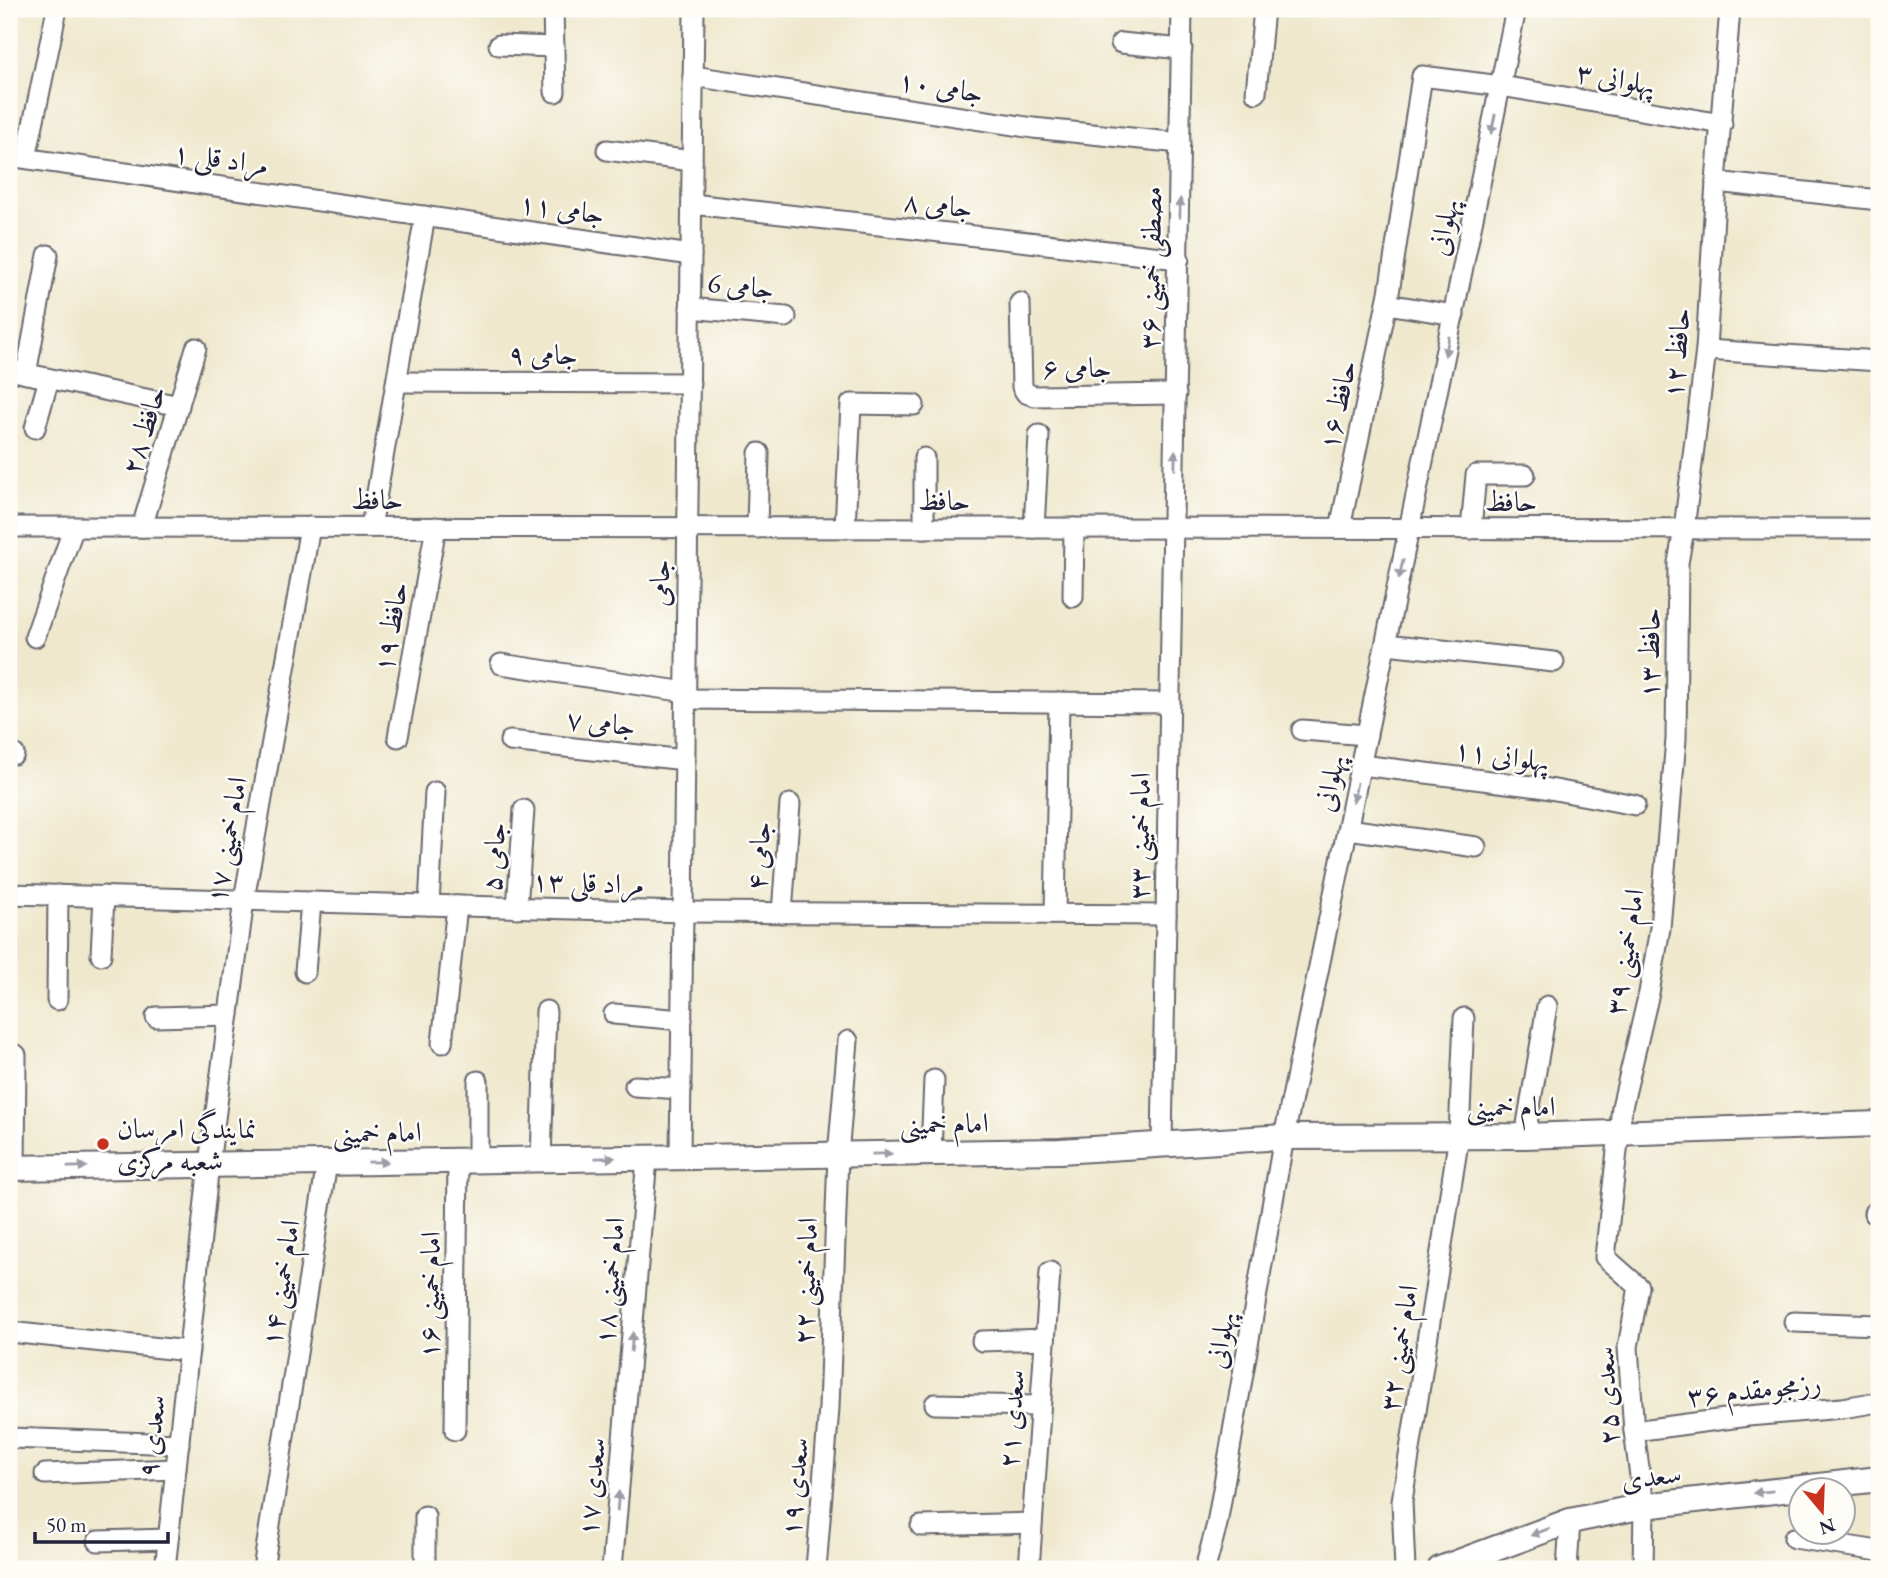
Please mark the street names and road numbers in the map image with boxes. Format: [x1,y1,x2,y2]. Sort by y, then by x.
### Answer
street label: پهلوانی ۳ [1574,53,1659,104]
street label: جامی ۱۰ [896,62,986,110]
street label: مراد قلی ۱ [171,133,271,185]
street label: جامی ۸ [902,182,974,226]
street label: جامی ۱۱ [517,184,607,232]
street label: مصطفی خمینی ۳۶ [1131,186,1172,350]
street label: پهلوانی [1419,195,1468,259]
street label: جامی 6 [706,264,776,306]
street label: حافظ ۱۲ [1654,306,1698,400]
street label: جامی ۹ [508,336,578,372]
street label: جامی ۶ [1042,349,1112,385]
street label: حافظ ۱۶ [1310,357,1364,453]
street label: حافظ ۲۸ [112,381,174,479]
street label: حافظ [351,481,403,517]
street label: حافظ [918,482,970,518]
street label: حافظ [1485,483,1537,519]
street label: جامی [641,559,677,607]
street label: حافظ ۱۹ [364,579,416,675]
street label: حافظ ۱۳ [1630,607,1668,699]
street label: جامی ۷ [565,700,637,744]
street label: پهلوانی ۱۱ [1452,731,1552,781]
street label: پهلوانی [1305,751,1354,815]
street label: امام خمینی ۳۳ [1120,772,1165,900]
street label: امام خمینی ۱۷ [197,774,262,907]
street label: جامی ۴ [738,820,778,892]
street label: جامی ۵ [473,821,513,893]
street label: مراد قلی ۱۳ [531,862,645,905]
street label: امام خمینی ۳۹ [1596,886,1659,1019]
street label: امام خمینی [1466,1088,1556,1131]
street label: امام خمینی [899,1104,989,1149]
street label: امام خمینی [332,1113,422,1158]
street label: امام خمینی ۱۸ [586,1216,639,1347]
street label: امام خمینی ۱۴ [252,1217,315,1350]
street label: امام خمینی ۲۲ [785,1217,832,1346]
street label: امام خمینی ۱۶ [410,1231,455,1359]
street label: امام خمینی ۳۲ [1370,1282,1433,1415]
street label: پهلوانی [1197,1308,1244,1372]
street label: سعدی ۲۵ [1585,1346,1627,1446]
street label: رزمجومقدم ۳۶ [1685,1364,1824,1421]
street label: سعدی ۲۱ [990,1368,1032,1470]
street label: سعدی ۹ [129,1393,173,1479]
street label: سعدی ۱۷ [569,1436,613,1538]
street label: سعدی ۱۹ [772,1436,816,1538]
street label: سعدی [1618,1454,1684,1498]

